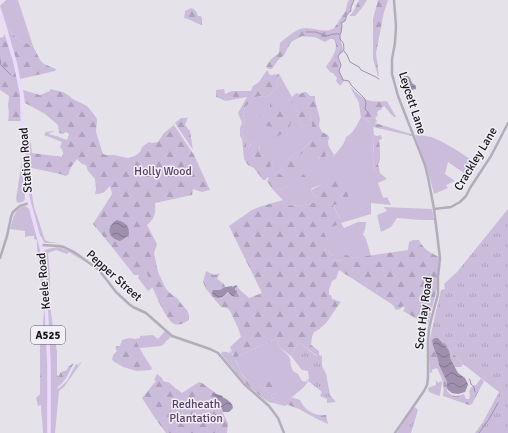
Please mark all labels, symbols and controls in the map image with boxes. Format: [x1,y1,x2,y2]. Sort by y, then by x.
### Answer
street label: Leycett Lane [395,70,429,136]
street label: Crackley Lane [451,125,501,193]
street label: Station Road [16,127,36,193]
park label: Holly Wood [134,164,192,179]
street label: Pepper Street [83,247,145,305]
street label: Keele Road [34,252,54,310]
street label: Scot Hay Road [412,276,436,350]
road number: A525 [31,326,65,344]
park label: Redheath Plantation [169,397,223,426]

